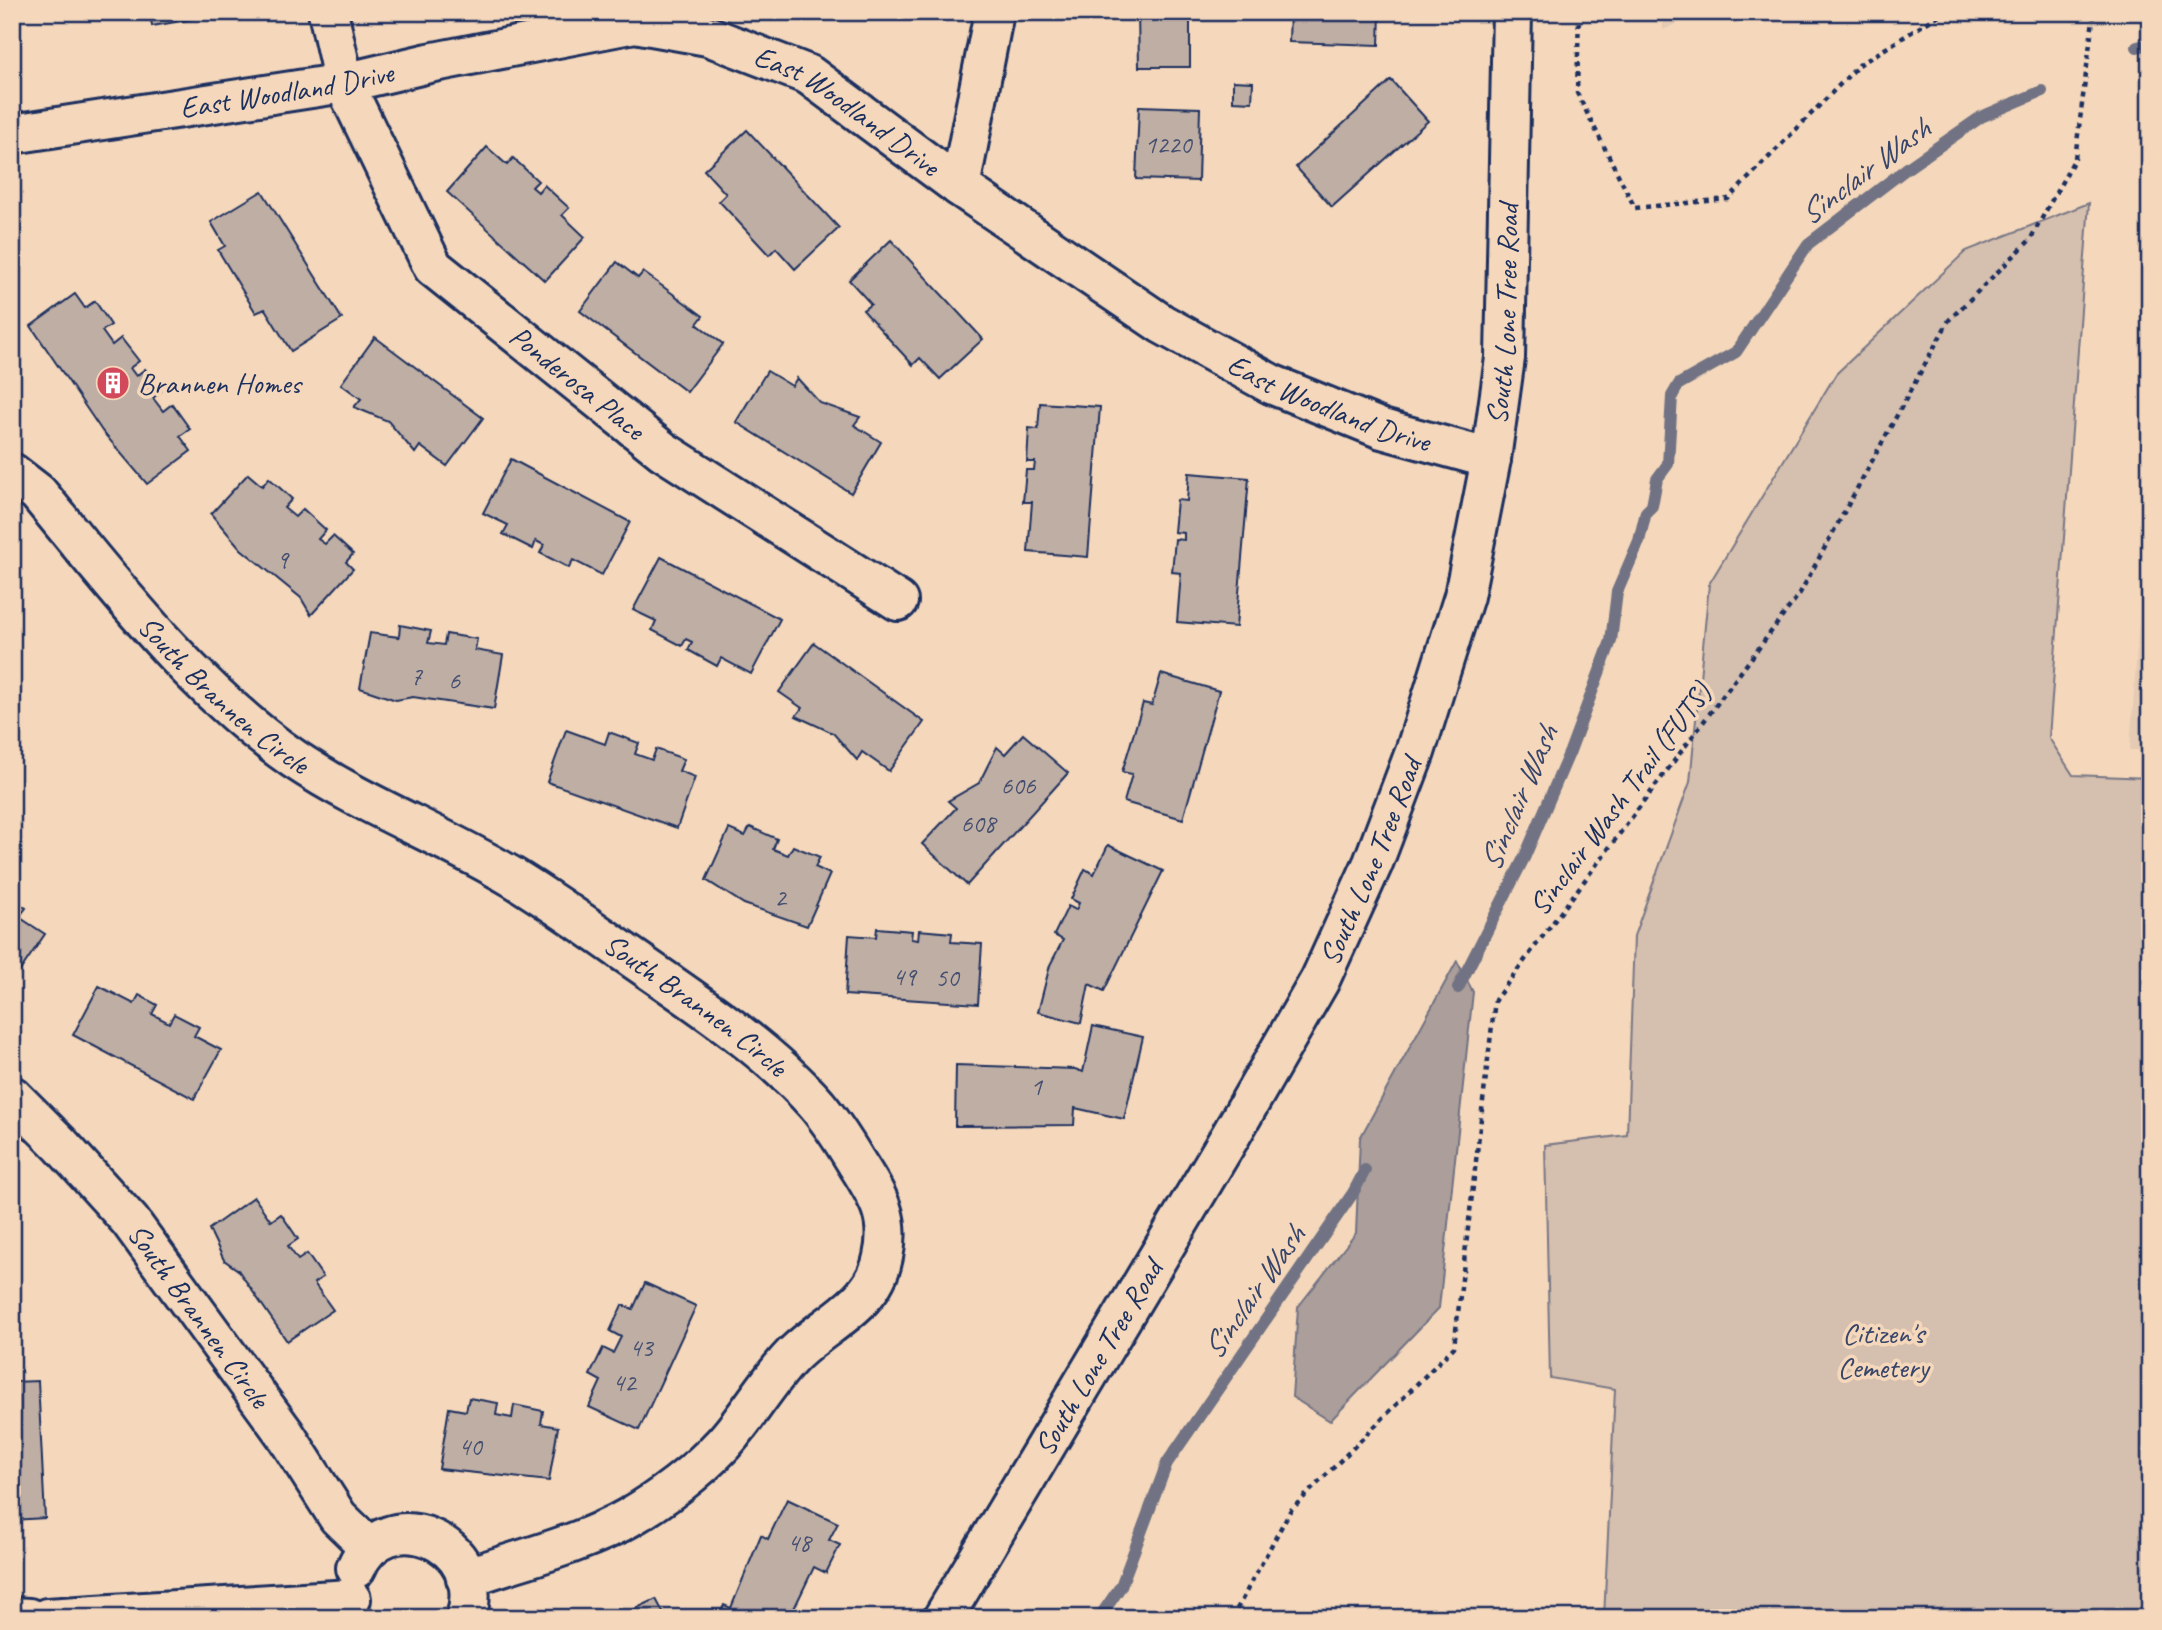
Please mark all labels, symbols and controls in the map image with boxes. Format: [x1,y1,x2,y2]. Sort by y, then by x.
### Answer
street label: East Woodland Drive [749,37,949,186]
street label: East Woodland Drive [177,53,399,127]
water label: Sinclair Wash [1791,107,1940,234]
house number: 1220 [1145,128,1194,161]
street label: South Lone Tree Road [1477,199,1527,427]
street label: Ponderosa Place [502,317,654,450]
street label: East Woodland Drive [1221,345,1436,461]
building icon: Brannen Homes [94,364,132,402]
place label: Brannen Homes [138,364,303,402]
house number: 9 [276,543,290,576]
street label: South Brannen Circle [130,608,318,784]
house number: 7 [410,660,423,693]
house number: 6 [448,664,461,697]
street label: Sinclair Wash Trail (FUTS) [1520,673,1721,923]
water label: Sinclair Wash [1470,717,1568,877]
street label: South Lone Tree Road [1310,749,1431,971]
house number: 606 [1000,769,1037,802]
house number: 608 [960,807,998,840]
house number: 2 [774,881,788,914]
street label: South Brannen Circle [596,925,797,1086]
house number: 49 [892,960,918,993]
house number: 50 [935,961,961,994]
house number: 1 [1030,1070,1043,1103]
street label: South Brannen Circle [119,1216,280,1417]
water label: Sinclair Wash [1193,1216,1316,1367]
street label: South Lone Tree Road [1025,1250,1173,1462]
park label: Citizen's Cemetery [1837,1314,1931,1386]
house number: 43 [629,1331,655,1364]
house number: 42 [612,1366,638,1399]
house number: 40 [458,1430,484,1463]
house number: 48 [787,1526,813,1559]

